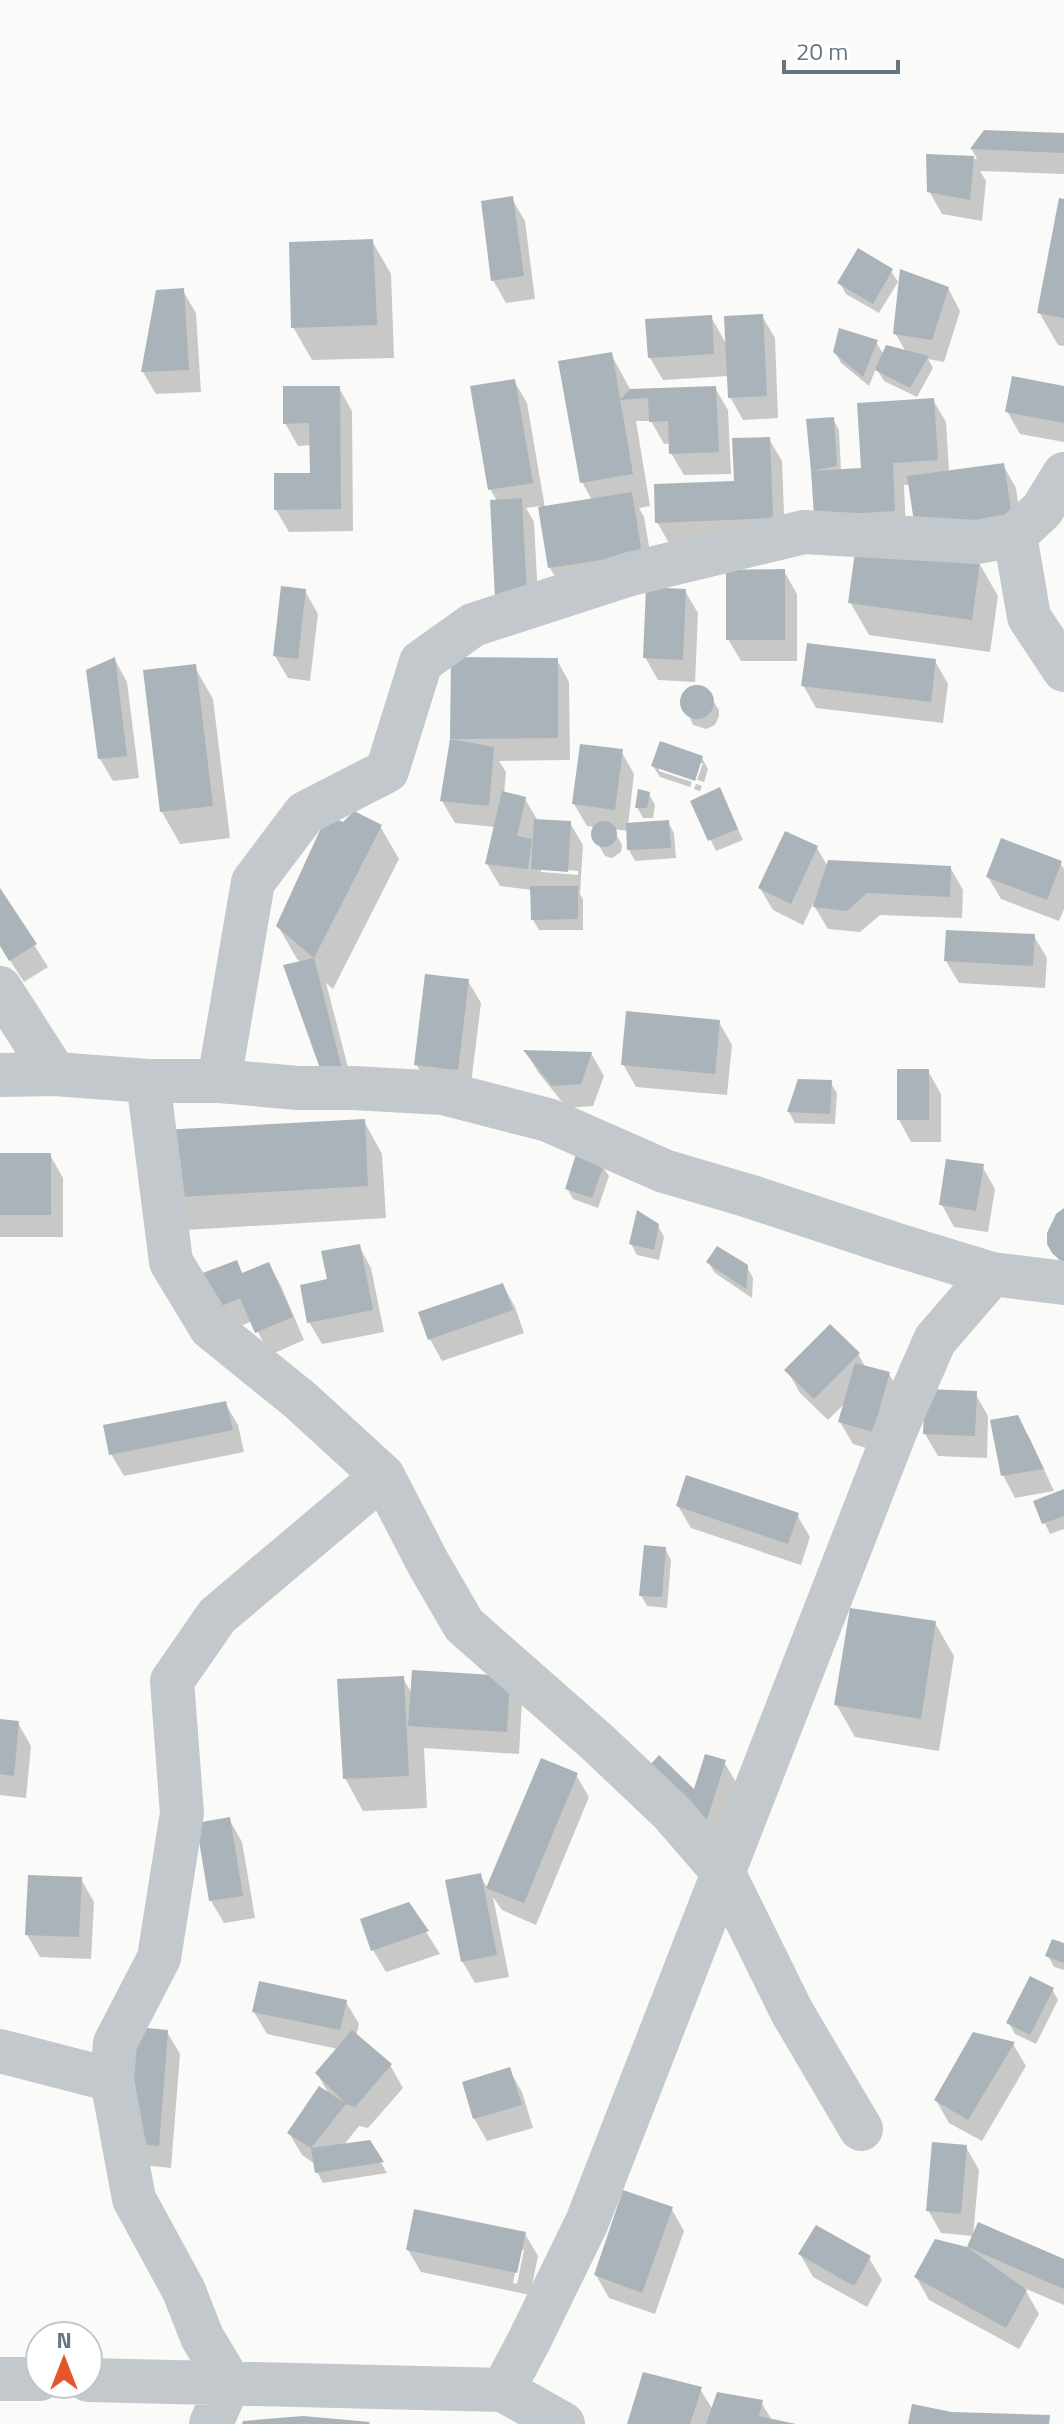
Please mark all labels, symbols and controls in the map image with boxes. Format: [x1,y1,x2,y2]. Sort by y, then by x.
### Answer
scale bar [784,24,898,74]
text: 20 m [796,33,848,69]
north arrow [24,2320,104,2400]
text: N [56,2323,72,2357]

